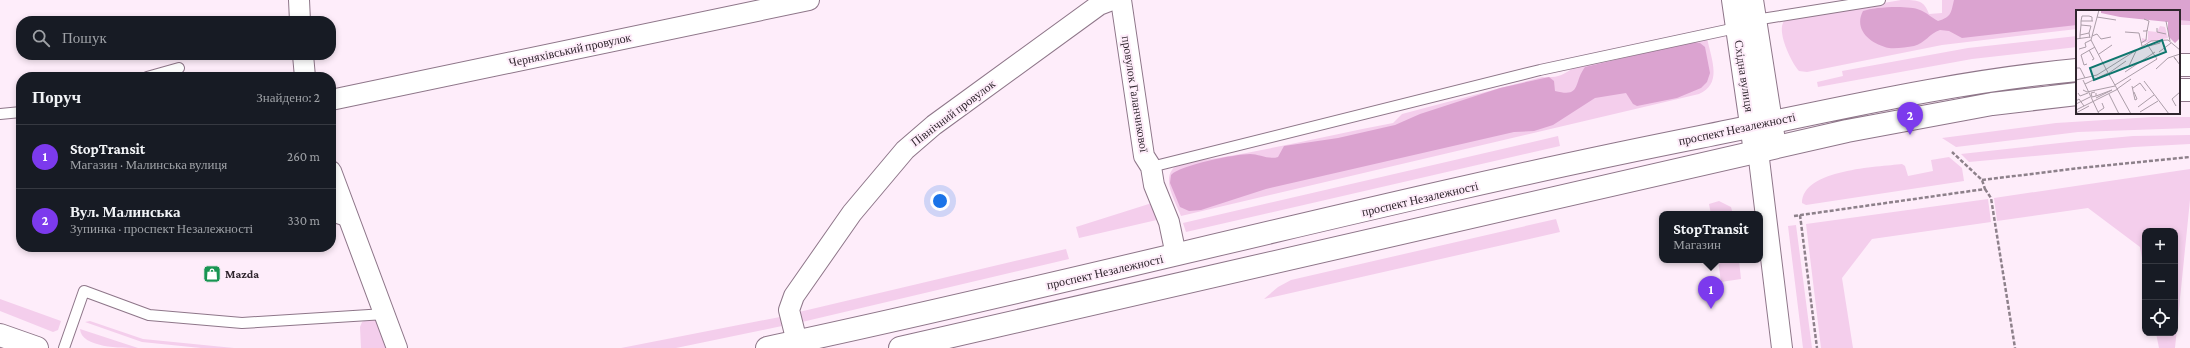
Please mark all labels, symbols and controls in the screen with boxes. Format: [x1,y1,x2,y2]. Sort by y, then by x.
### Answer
inset map [2076,10,2180,114]
search box [16,16,336,60]
icon: search [30,27,52,49]
text: Пошук [62,30,107,46]
street label: Черняхівський провулок [508,30,633,70]
street label: провулок Галанчикової [1119,35,1151,154]
street label: Східна вулиця [1731,39,1757,113]
street label: Північний провулок [908,77,998,149]
text: Поруч [32,88,81,107]
text: Знайдено: 2 [256,90,320,105]
pin: 2 [1897,102,1923,135]
street label: проспект Незалежності [1677,110,1798,148]
text: StopTransit [70,141,145,157]
text: 1 [43,149,47,164]
text: 260 m [287,149,320,164]
text: Магазин · Малинська вулиця [70,157,227,172]
street label: проспект Незалежності [1360,179,1480,219]
your location [930,191,950,211]
text: Вул. Малинська [70,204,180,220]
popup [1659,211,1763,263]
text: 2 [42,213,48,228]
text: 330 m [287,213,320,228]
text: Зупинка · проспект Незалежності [70,221,253,236]
text: StopTransit [1673,221,1749,237]
map controls [2142,228,2178,336]
button: + [2142,228,2178,264]
text: Магазин [1673,237,1721,252]
street label: проспект Незалежності [1045,252,1165,292]
shop icon: Mazda [202,264,222,284]
button: − [2142,264,2178,300]
place label: Mazda [225,267,259,281]
pin: 1 [1698,276,1724,309]
button: locate [2142,300,2178,336]

